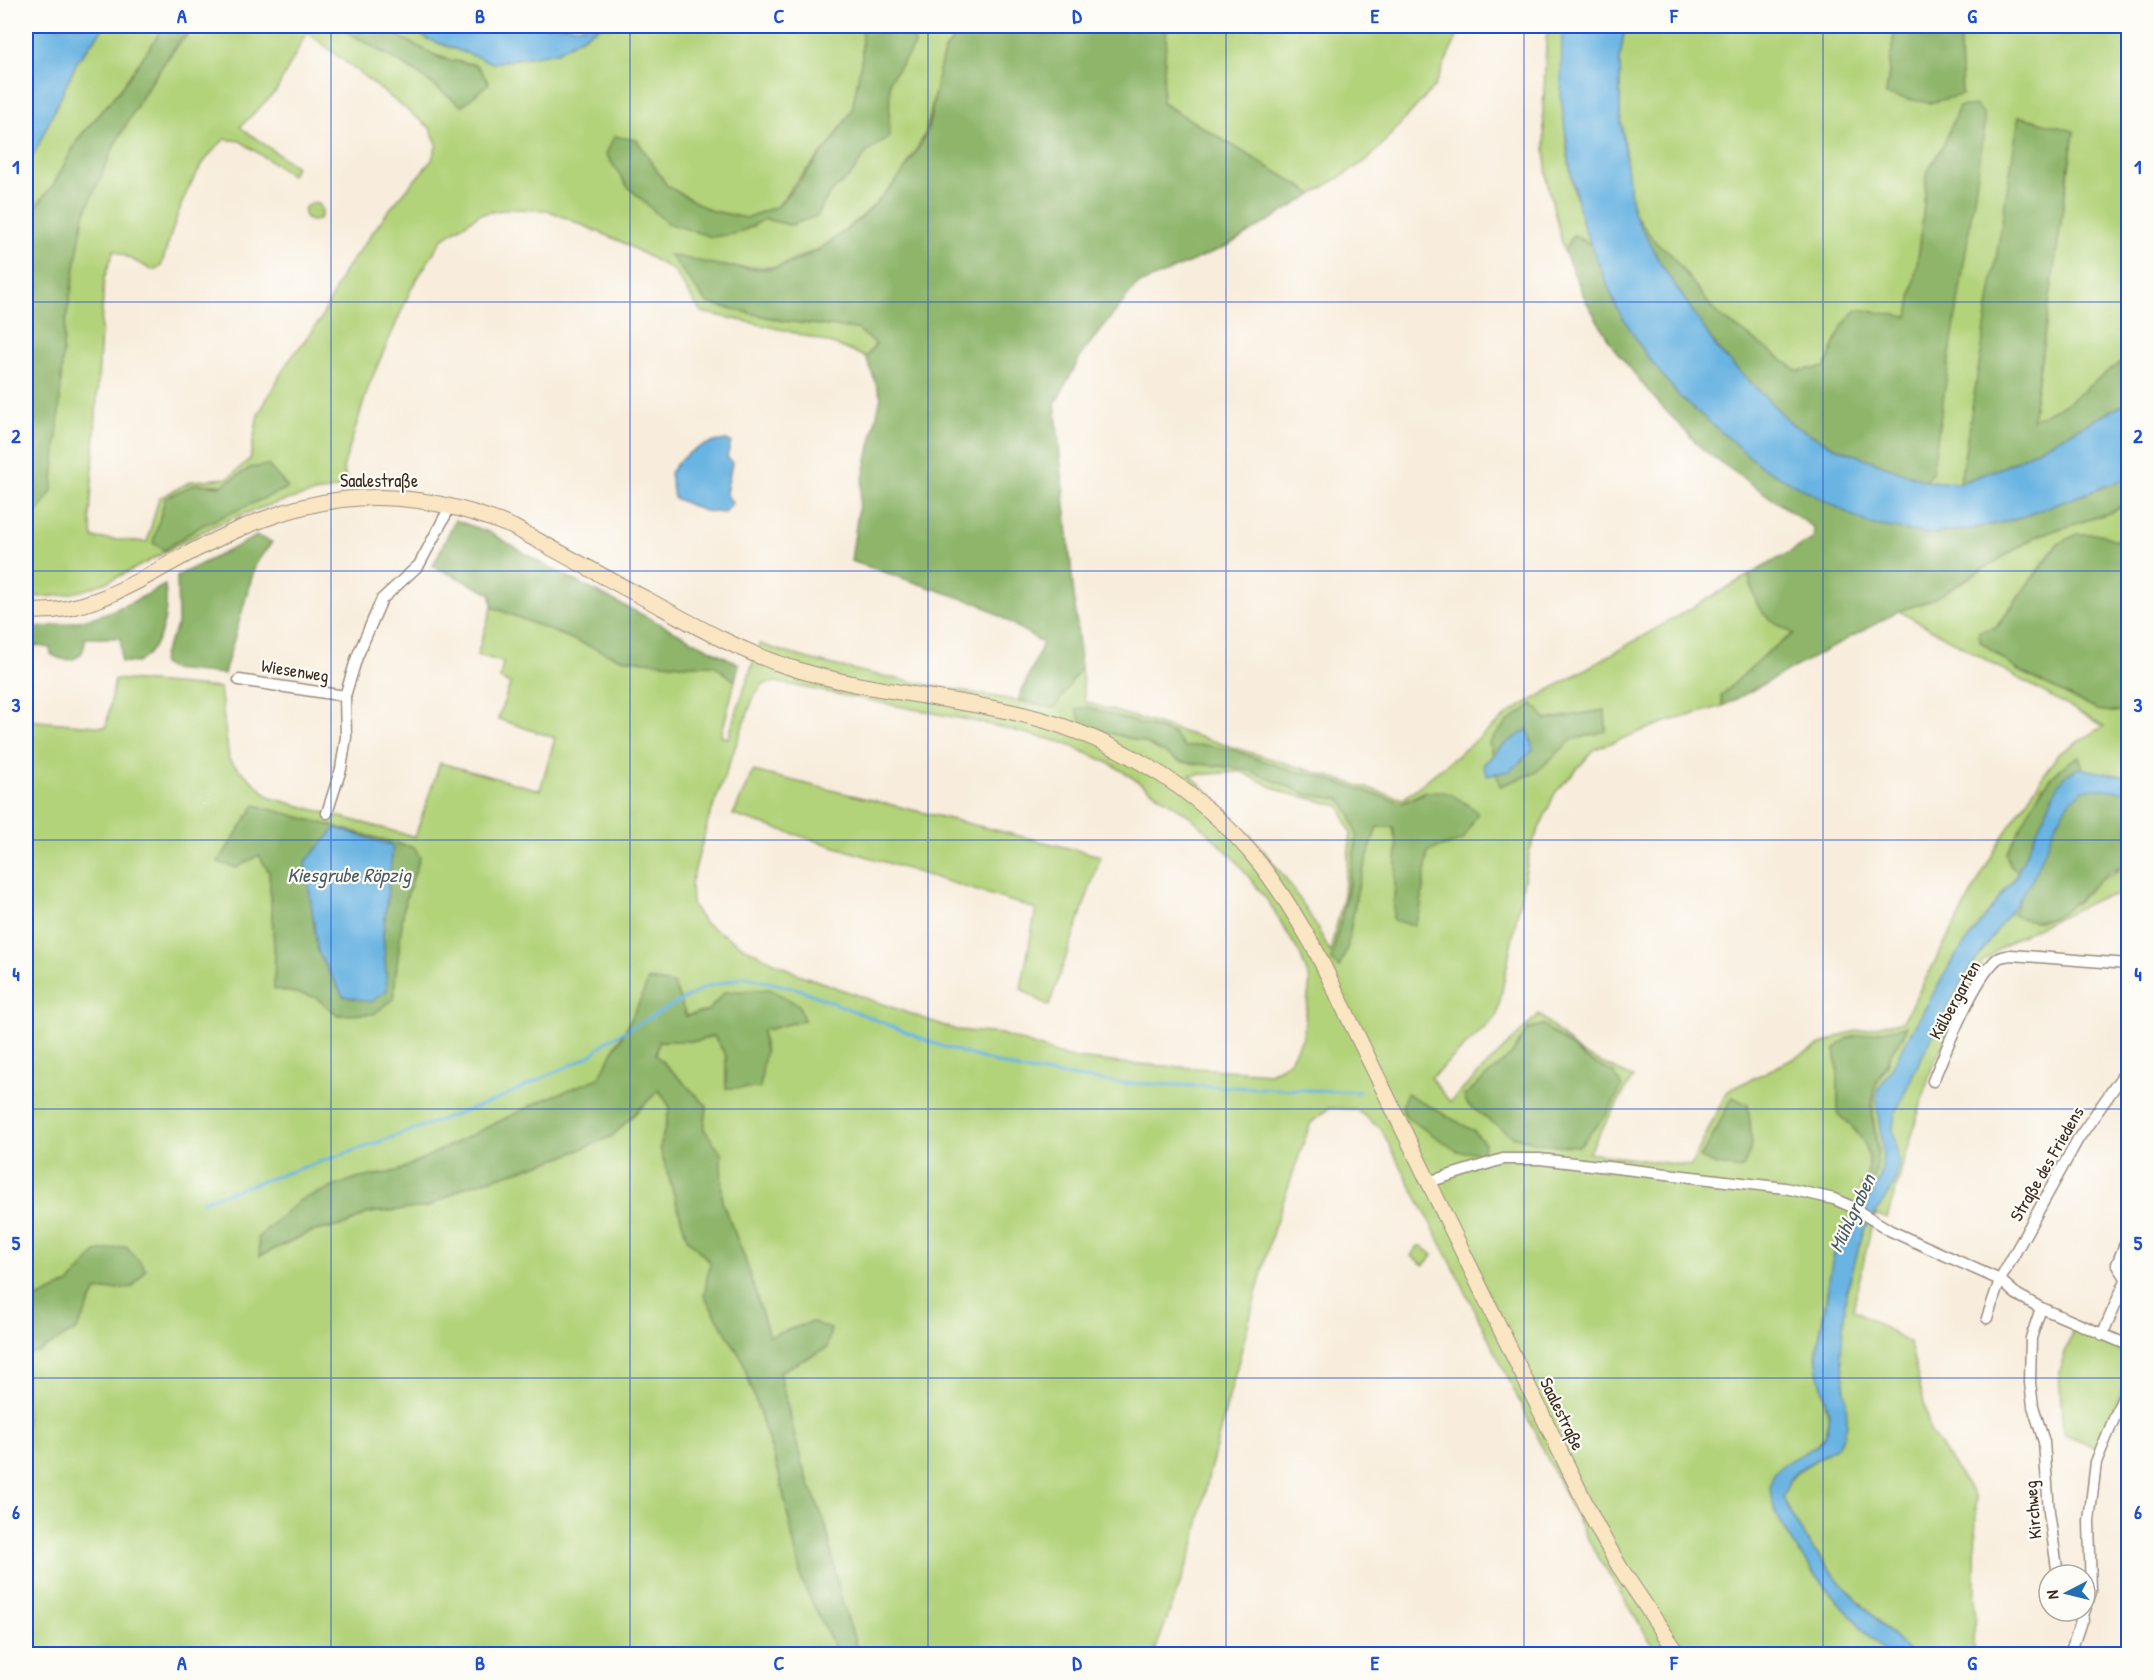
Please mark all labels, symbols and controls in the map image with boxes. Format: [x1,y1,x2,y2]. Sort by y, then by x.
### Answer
text: A [177,2,187,29]
text: B [475,2,485,29]
text: C [774,2,785,29]
text: D [1072,2,1082,29]
text: E [1371,2,1380,29]
text: F [1669,2,1679,29]
text: G [1967,2,1977,29]
text: 1 [12,153,20,180]
text: 1 [2134,153,2142,180]
text: 2 [11,422,21,449]
text: 2 [2133,422,2143,449]
street label: Saalestraße [340,468,418,493]
street label: Wiesenweg [260,653,331,688]
text: 3 [12,691,21,718]
text: 3 [2134,691,2143,718]
water label: Kiesgrube Röpzig [287,861,412,889]
street label: Kälbergarten [1923,956,1986,1044]
text: 4 [12,960,20,987]
text: 4 [2134,960,2142,987]
street label: Straße des Friedens [2004,1102,2090,1226]
water label: Mühlgraben [1822,1168,1883,1257]
text: 5 [12,1229,21,1256]
text: 5 [2134,1229,2143,1256]
street label: Saalestraße [1534,1373,1591,1454]
street label: Kirchweg [2018,1480,2048,1540]
text: 6 [12,1498,20,1525]
text: 6 [2134,1498,2142,1525]
north arrow [2037,1563,2097,1623]
text: N [2041,1589,2064,1600]
text: A [177,1649,187,1676]
text: B [475,1649,485,1676]
text: C [774,1649,785,1676]
text: D [1072,1649,1082,1676]
text: E [1371,1649,1380,1676]
text: F [1669,1649,1679,1676]
text: G [1967,1649,1977,1676]

